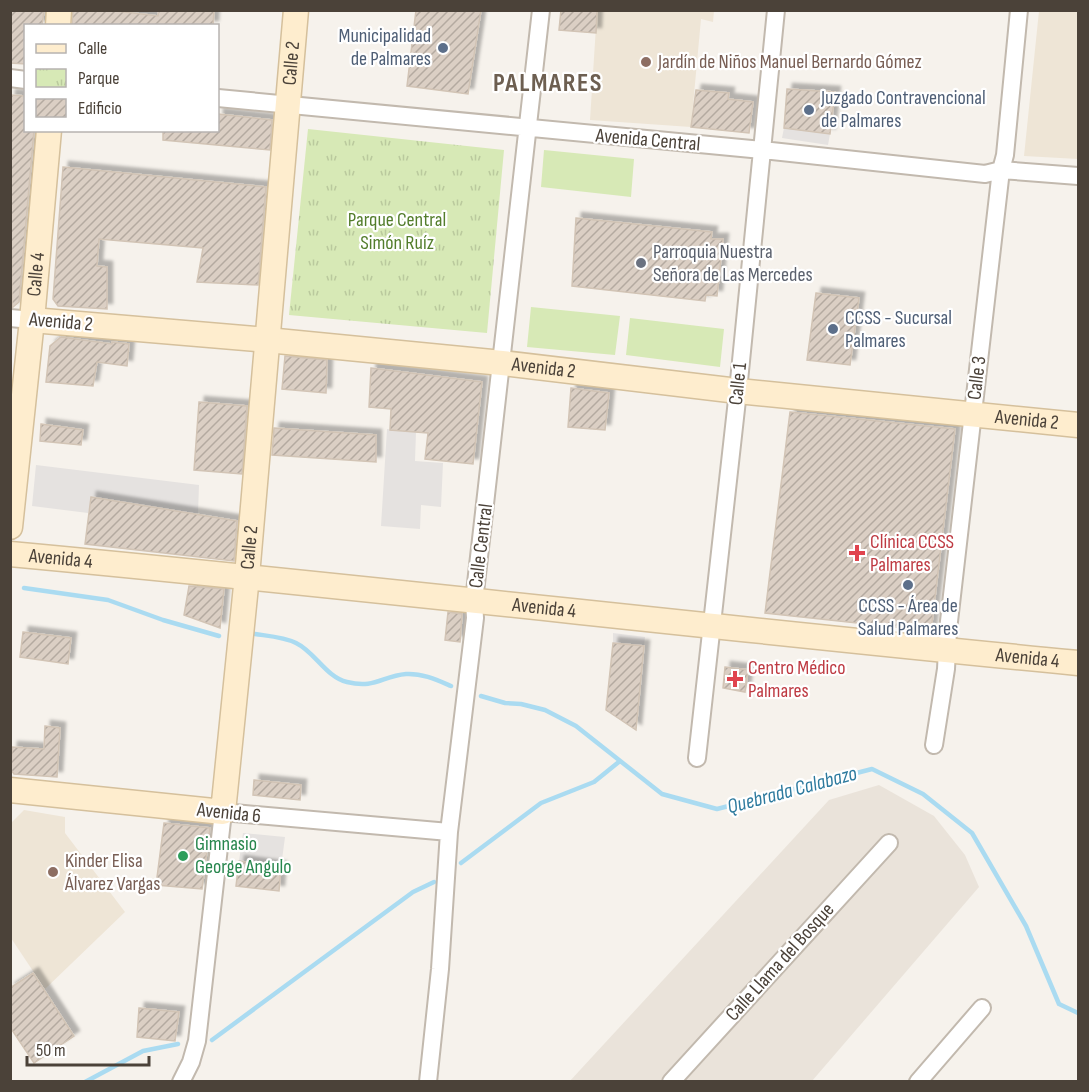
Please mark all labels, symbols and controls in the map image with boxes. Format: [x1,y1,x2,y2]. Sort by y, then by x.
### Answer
legend [24,24,219,132]
place label: Municipalidad de Palmares [339,24,431,71]
text: Calle [78,38,107,59]
street label: Calle 2 [278,40,305,86]
marker: Municipalidad de Palmares [436,41,450,55]
place label: Jardín de Niños Manuel Bernardo Gómez [657,50,922,74]
marker: Jardín de Niños Manuel Bernardo Gómez [639,55,653,69]
text: Parque [78,68,119,89]
district label: PALMARES [493,68,603,99]
place label: Juzgado Contravencional de Palmares [820,86,986,133]
text: Edificio [78,98,122,119]
marker: Juzgado Contravencional de Palmares [802,103,816,117]
street label: Avenida Central [594,123,701,157]
park label: Parque Central Simón Ruíz [348,208,446,255]
place label: Parroquia Nuestra Señora de Las Mercedes [653,240,813,287]
street label: Calle 4 [22,251,50,297]
marker: Parroquia Nuestra Señora de Las Mercedes [634,256,648,270]
place label: CCSS - Sucursal Palmares [845,306,952,353]
street label: Avenida 2 [27,307,94,337]
marker: CCSS - Sucursal Palmares [826,322,840,336]
street label: Avenida 2 [510,352,577,384]
street label: Calle 3 [962,355,992,401]
street label: Calle 1 [724,361,752,407]
street label: Avenida 2 [993,405,1060,435]
street label: Calle Central [464,502,498,590]
street label: Calle 2 [236,524,263,570]
place label: Clínica CCSS Palmares [870,530,954,577]
street label: Avenida 4 [27,544,94,574]
marker: Clínica CCSS Palmares [848,544,866,562]
marker: CCSS - Área de Salud Palmares [901,578,915,592]
street label: Avenida 4 [510,593,577,623]
place label: CCSS - Área de Salud Palmares [858,594,958,641]
street label: Avenida 4 [994,643,1061,673]
place label: Centro Médico Palmares [748,656,845,703]
marker: Centro Médico Palmares [726,670,744,688]
water label: Quebrada Calabazo [724,761,860,819]
street label: Avenida 6 [195,798,262,828]
place label: Gimnasio George Angulo [195,832,292,879]
place label: Kinder Elisa Álvarez Vargas [64,849,160,896]
marker: Gimnasio George Angulo [176,849,190,863]
marker: Kinder Elisa Álvarez Vargas [46,865,60,879]
street label: Calle Llama del Bosque [721,898,839,1026]
scale bar [27,1029,148,1067]
text: 50 m [36,1040,66,1061]

